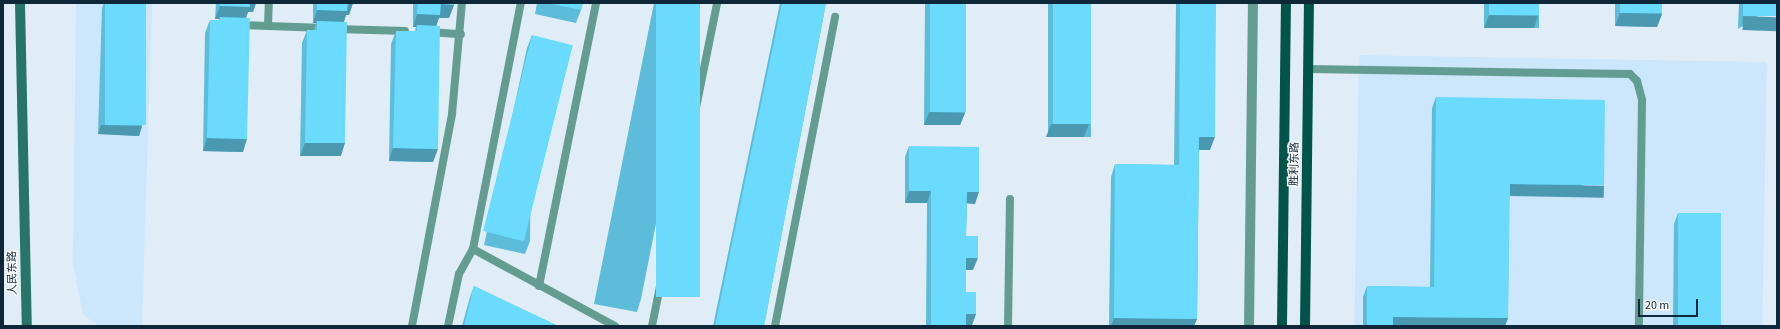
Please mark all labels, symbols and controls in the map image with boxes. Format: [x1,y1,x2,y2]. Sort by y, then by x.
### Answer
street label: 胜利东路 [1288,142,1302,186]
street label: 人民东路 [6,251,20,295]
scale bar [1640,291,1700,317]
text: 20 m [1645,297,1669,314]

